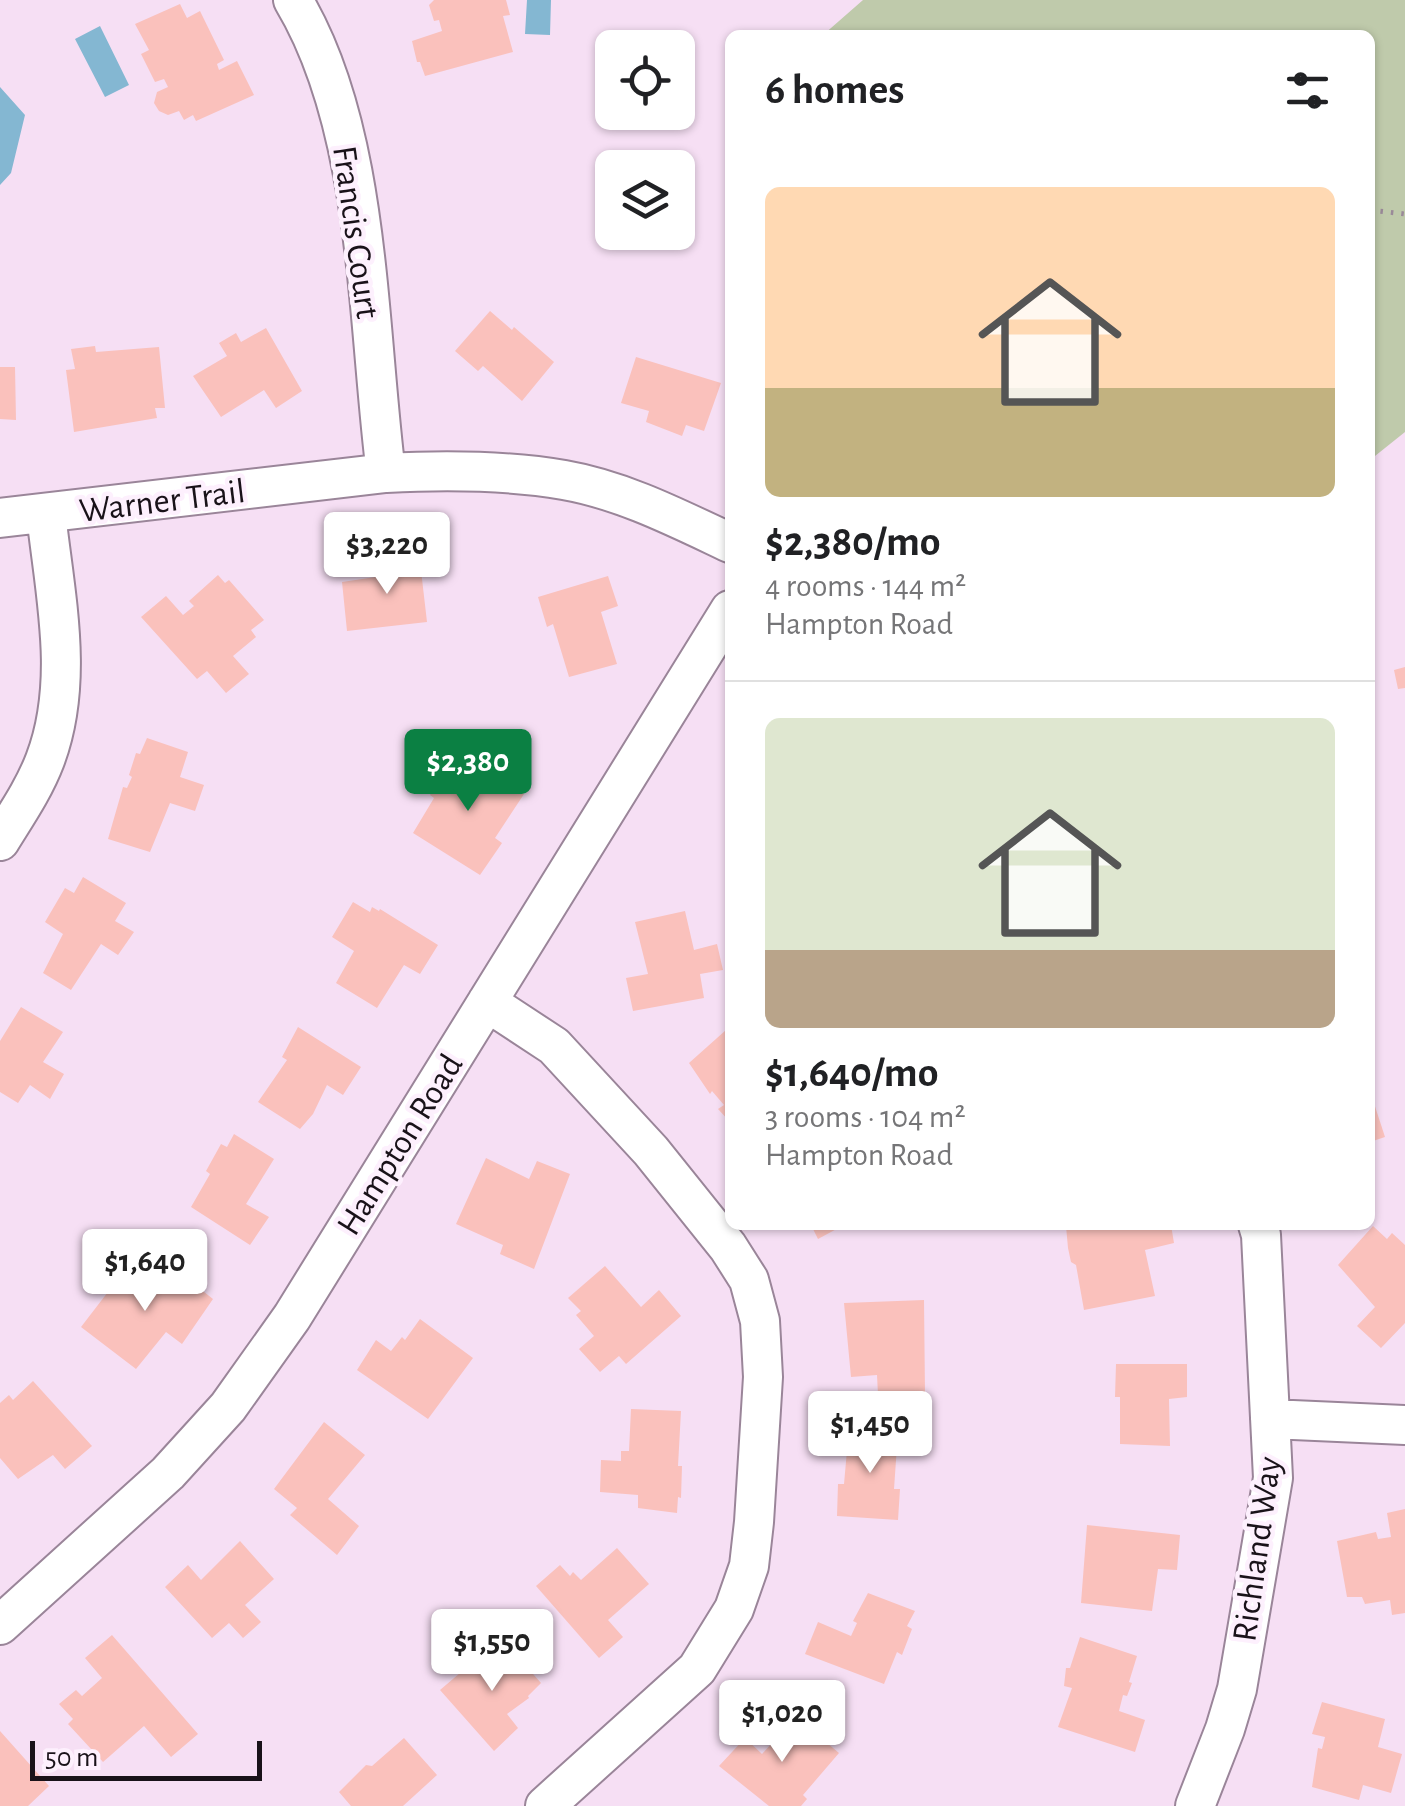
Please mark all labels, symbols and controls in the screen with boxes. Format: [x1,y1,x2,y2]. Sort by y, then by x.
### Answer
map controls [595,30,695,250]
button: locate [595,30,695,130]
icon: filters [1280,63,1335,118]
text: 6 homes [765,69,904,111]
street label: Francis Court [326,144,385,321]
button: layers [595,150,695,250]
icon: home [960,252,1140,432]
street label: Warner Trail [77,474,247,529]
pin: $3,220 [306,512,468,597]
text: $2,380/mo [765,521,941,563]
text: $3,220 [346,528,428,560]
text: 4 rooms · 144 m² [765,570,966,602]
text: Hampton Road [765,608,953,640]
pin: $2,380 [387,729,549,814]
text: $2,380 [426,745,510,777]
icon: home [960,783,1140,963]
street label: Hampton Road [331,1048,470,1241]
text: $1,640/mo [765,1052,939,1094]
text: 3 rooms · 104 m² [765,1101,966,1133]
text: Hampton Road [765,1139,953,1171]
pin: $1,640 [64,1229,226,1314]
text: $1,640 [104,1245,186,1277]
pin: $1,450 [789,1391,951,1476]
text: $1,450 [830,1407,910,1439]
street label: Richland Way [1227,1455,1288,1644]
pin: $1,550 [411,1609,573,1694]
text: $1,550 [453,1625,531,1657]
pin: $1,020 [701,1680,863,1765]
text: $1,020 [741,1696,823,1728]
scale bar [30,1736,262,1780]
text: 50 m [45,1744,99,1772]

